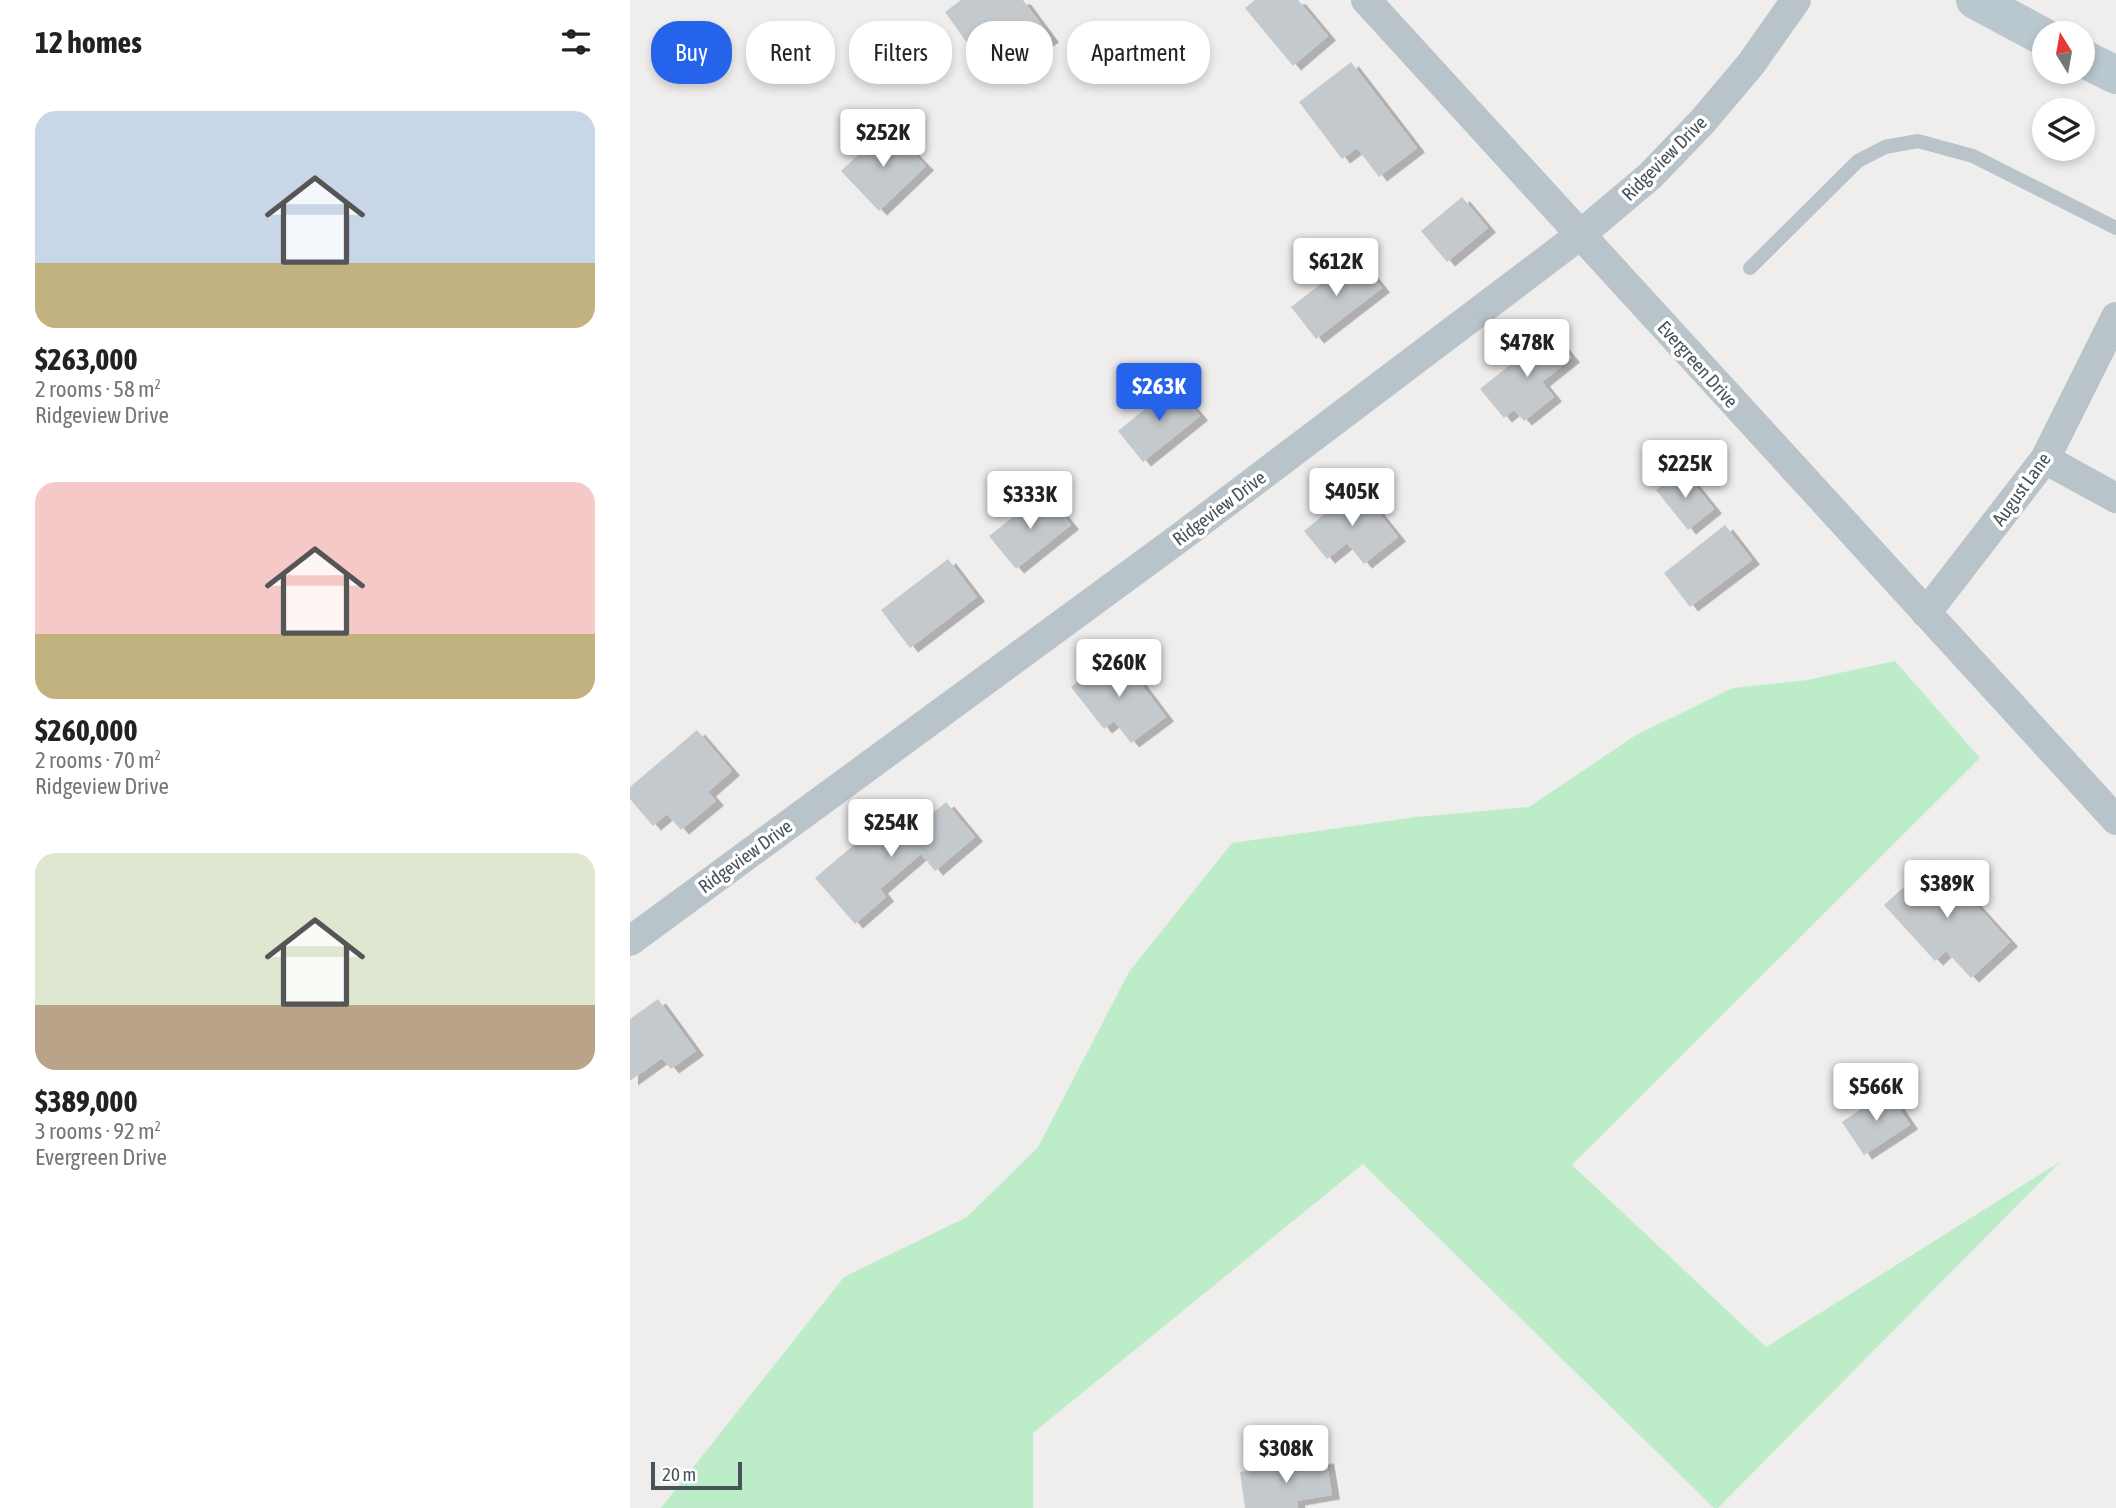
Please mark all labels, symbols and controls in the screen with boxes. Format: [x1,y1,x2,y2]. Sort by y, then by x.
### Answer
chip: Buy [651,21,732,84]
chip: Rent [746,21,835,84]
chip: Filters [849,21,952,84]
chip: New [966,21,1053,84]
chip: Apartment [1067,21,1210,84]
north arrow [2032,21,2095,84]
map controls [2032,21,2095,161]
icon: filters [557,23,595,61]
text: 12 homes [35,25,142,59]
button: layers [2032,98,2095,161]
pin: $252K [834,110,932,169]
street label: Ridgeview Drive [1617,111,1711,205]
text: $252K [856,119,910,145]
icon: home [252,157,378,283]
pin: $612K [1287,238,1385,298]
text: $612K [1309,248,1363,274]
street label: Evergreen Drive [1653,316,1743,412]
pin: $478K [1478,320,1576,379]
text: $478K [1500,329,1554,355]
text: $263,000 [35,342,138,376]
pin: $263K [1110,364,1208,423]
text: $263K [1132,373,1186,399]
text: 2 rooms · 58 m² [35,376,161,402]
text: Ridgeview Drive [35,402,169,428]
pin: $225K [1636,440,1734,500]
street label: August Lane [1987,448,2055,530]
text: $225K [1658,450,1712,476]
street label: Ridgeview Drive [1168,466,1270,550]
pin: $405K [1303,468,1401,528]
pin: $333K [981,472,1079,531]
text: $405K [1325,478,1379,504]
text: $333K [1003,481,1057,507]
icon: home [252,528,378,654]
pin: $260K [1070,640,1168,699]
text: $260K [1092,649,1146,675]
text: $260,000 [35,713,138,747]
text: 2 rooms · 70 m² [35,747,161,773]
text: Ridgeview Drive [35,773,169,799]
pin: $254K [842,800,940,859]
text: $254K [864,809,918,835]
street label: Ridgeview Drive [694,815,796,897]
pin: $389K [1898,860,1996,920]
text: $389K [1920,870,1974,896]
icon: home [252,899,378,1025]
pin: $566K [1827,1064,1925,1123]
text: $566K [1849,1073,1903,1099]
text: $389,000 [35,1084,138,1118]
text: 3 rooms · 92 m² [35,1118,161,1144]
text: Evergreen Drive [35,1144,167,1170]
pin: $308K [1237,1426,1335,1485]
text: $308K [1259,1435,1313,1461]
scale bar [651,1459,742,1491]
text: 20 m [662,1463,696,1485]

